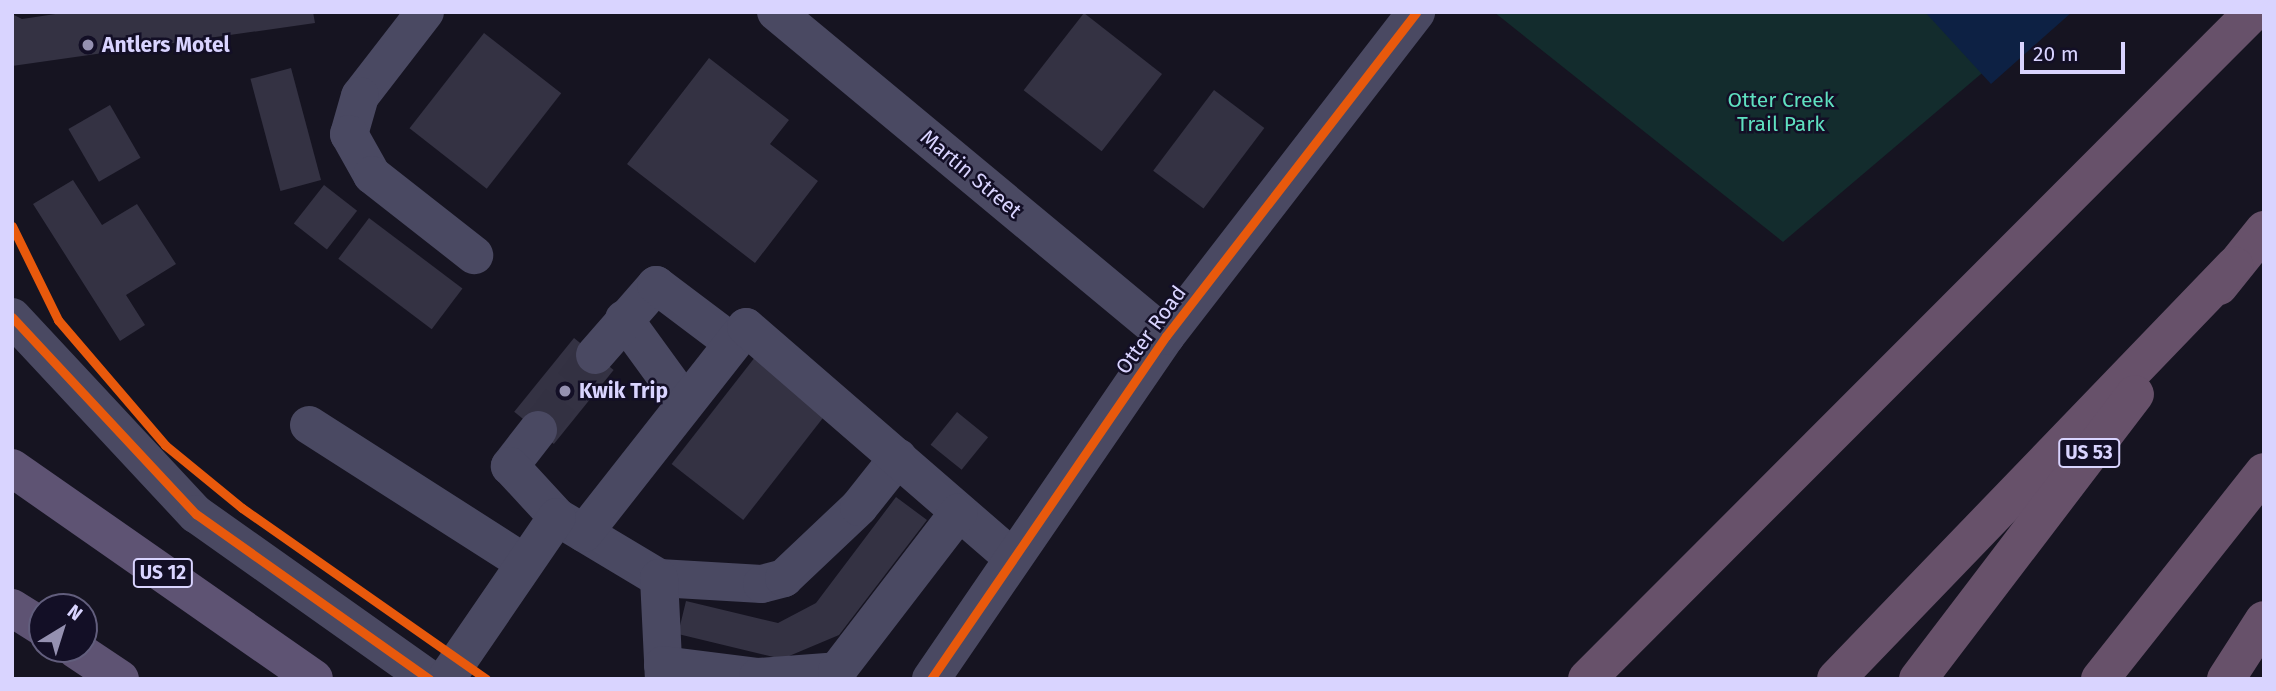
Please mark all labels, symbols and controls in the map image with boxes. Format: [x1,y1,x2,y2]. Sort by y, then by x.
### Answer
scale bar [2024,28,2129,72]
place label: Antlers Motel [102,32,230,58]
marker: Antlers Motel [80,37,96,53]
text: 20 m [2033,41,2079,67]
park label: Otter Creek Trail Park [1727,87,1835,137]
street label: Martin Street [915,124,1027,224]
street label: Otter Road [1111,281,1191,379]
place label: Kwik Trip [579,378,668,404]
marker: Kwik Trip [557,383,573,399]
road number: US 53 [2058,437,2120,468]
road number: US 12 [132,558,194,588]
north arrow [28,593,98,663]
text: N [63,600,87,626]

